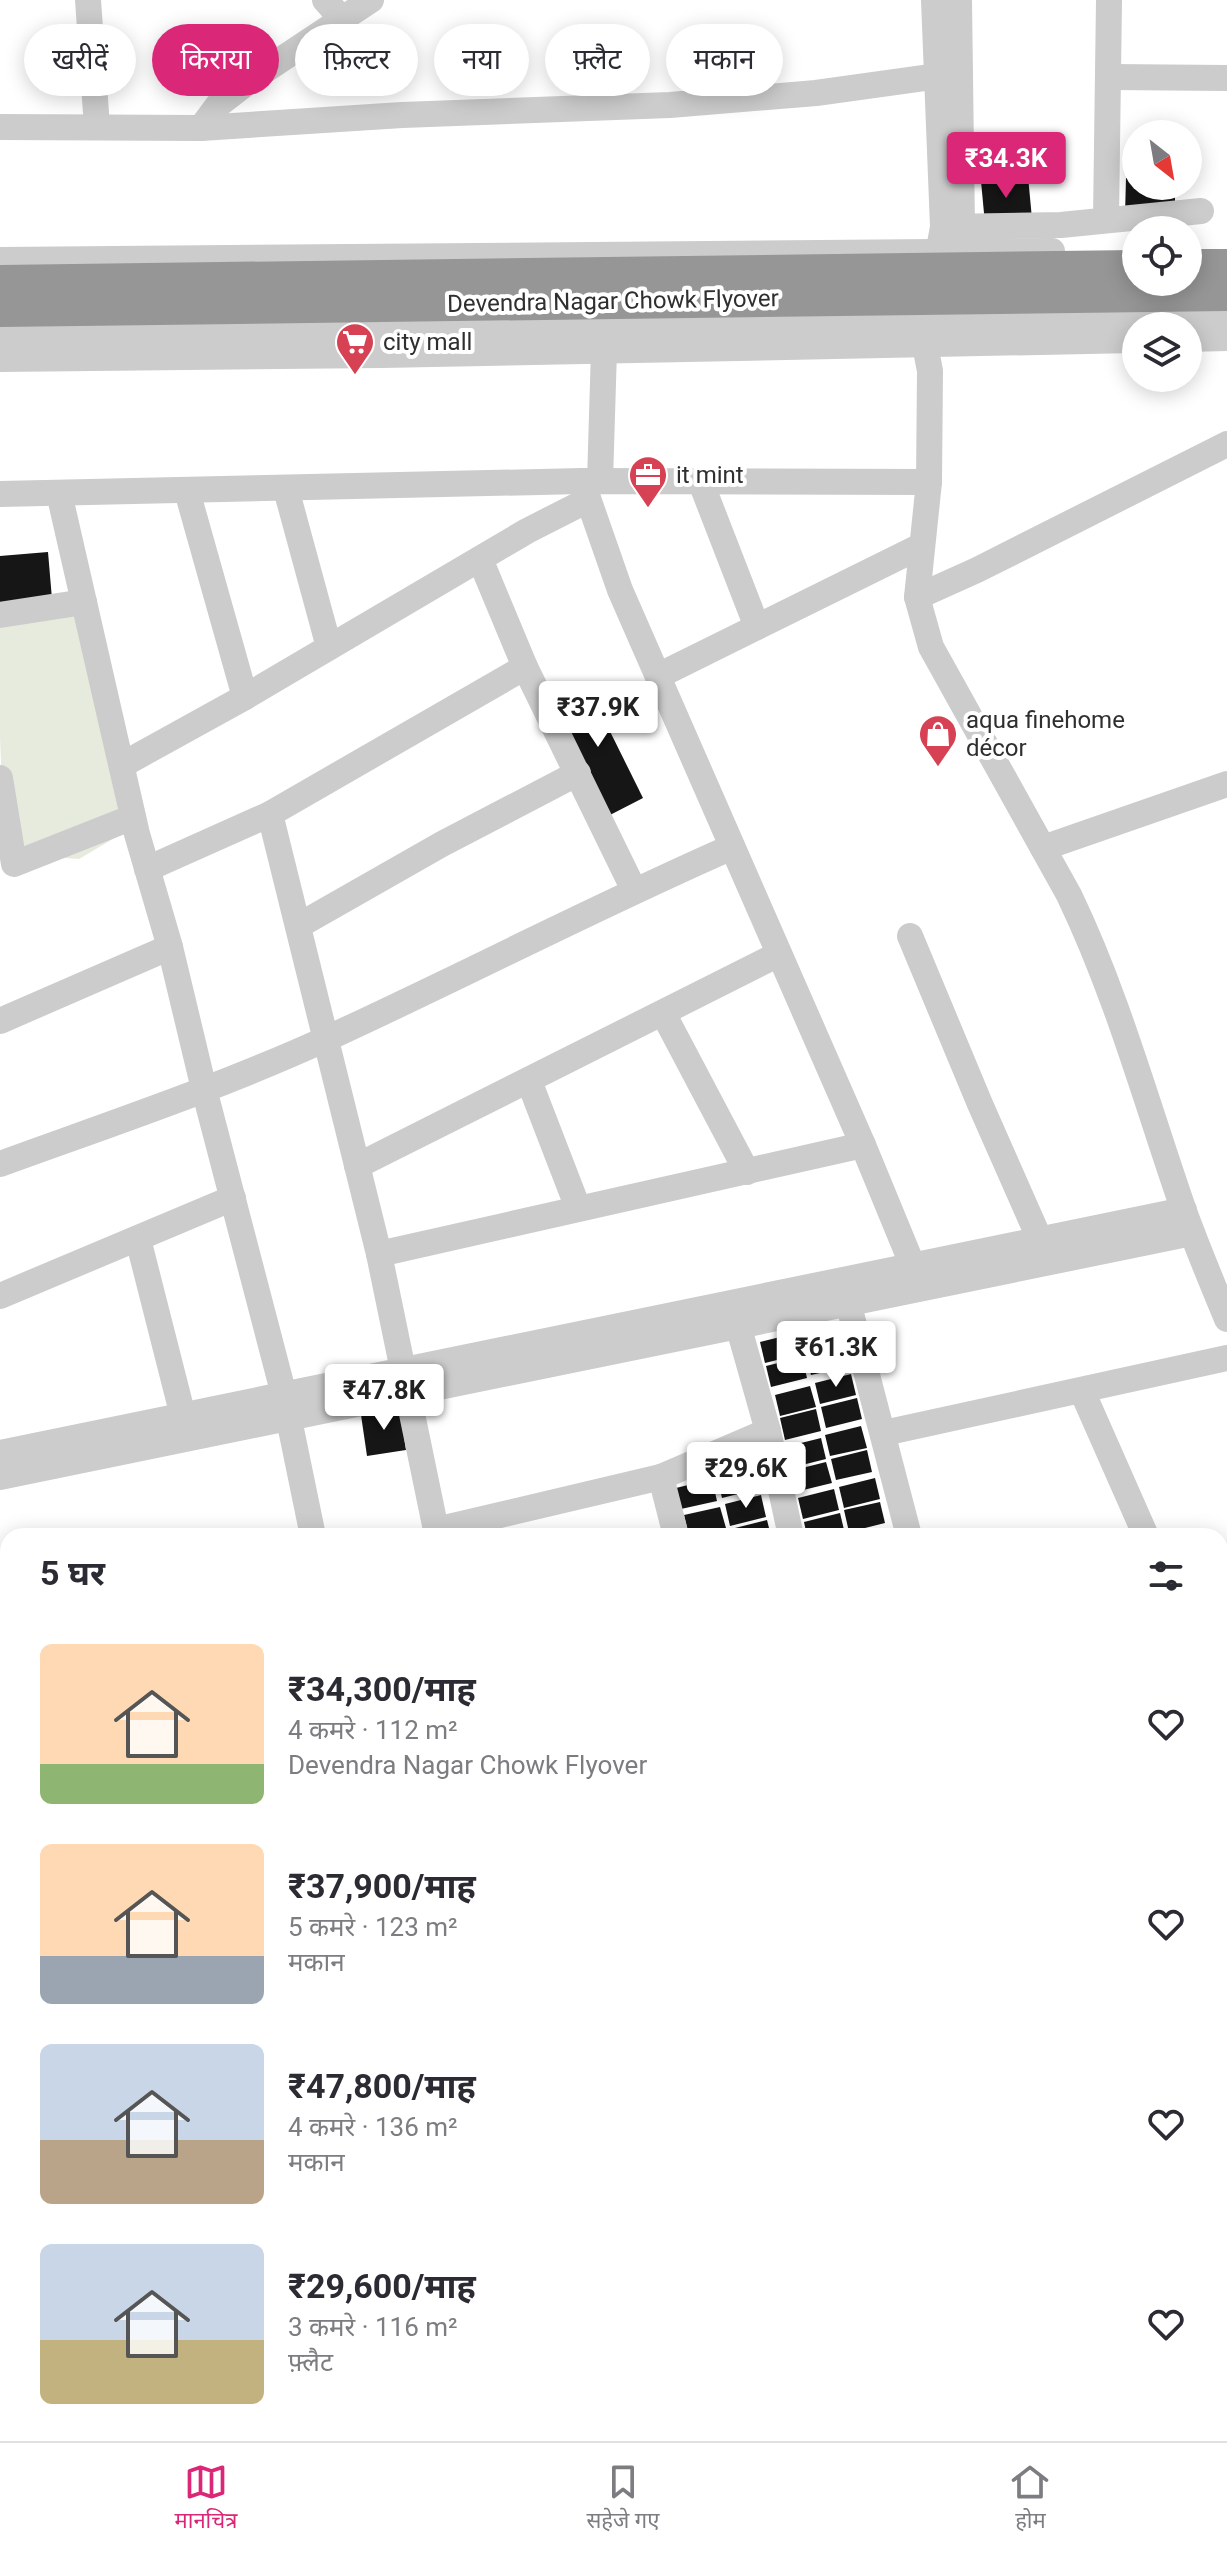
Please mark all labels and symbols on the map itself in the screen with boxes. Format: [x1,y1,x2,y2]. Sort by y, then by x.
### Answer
north arrow [1122,120,1202,200]
pin: ₹34.3K [941,132,1071,200]
street label: Devendra Nagar Chowk Flyover [447,284,779,318]
supermarket icon: city mall [334,321,376,376]
place label: city mall [383,328,472,356]
office icon: it mint [627,454,669,509]
place label: it mint [676,461,744,489]
pin: ₹37.9K [533,681,663,749]
place label: aqua finehome décor [966,706,1125,762]
shop icon: aqua finehome décor [917,713,959,768]
pin: ₹61.3K [771,1321,901,1389]
pin: ₹47.8K [319,1364,449,1432]
pin: ₹29.6K [681,1442,811,1510]

